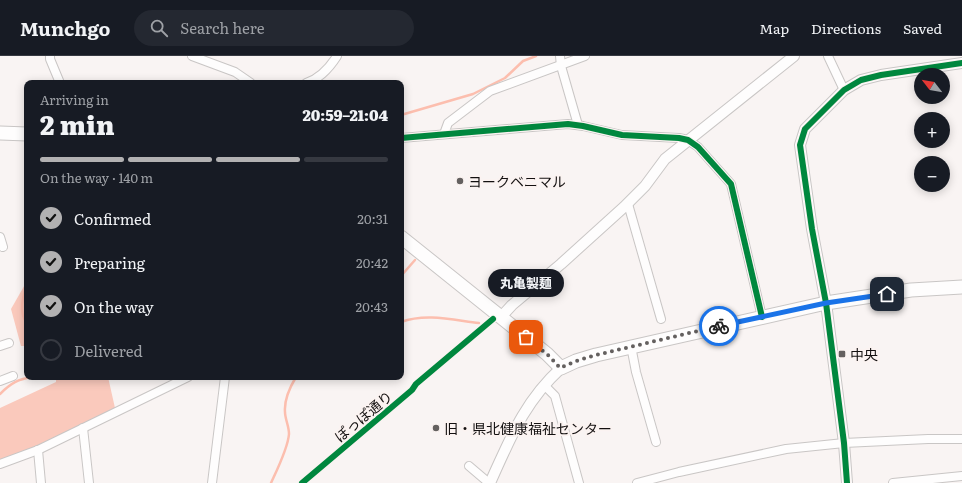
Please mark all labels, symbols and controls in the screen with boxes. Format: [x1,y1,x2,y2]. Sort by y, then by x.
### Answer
search box [134,10,414,46]
text: Munchgo [20,14,110,42]
text: Search here [180,16,264,39]
icon: search [148,17,170,39]
text: Map [759,18,789,38]
text: Directions [811,18,881,38]
text: Saved [903,18,942,38]
north arrow [914,68,950,104]
map controls [914,68,950,192]
text: Arriving in [40,90,109,109]
text: 20:59–21:04 [302,103,388,126]
text: 2 min [40,104,115,143]
button: + [914,112,950,148]
button: − [914,156,950,192]
text: On the way · 140 m [40,168,153,187]
place label: ヨークベニマル [468,171,566,191]
marker: ヨークベニマル [455,176,465,186]
icon: check [40,207,62,229]
text: Confirmed [74,207,151,230]
text: 20:31 [357,209,388,228]
icon: check [40,251,62,273]
text: Preparing [74,251,145,274]
text: 20:42 [356,253,388,272]
callout: 丸亀製麺 [488,269,564,297]
text: 丸亀製麺 [500,273,552,292]
pin [870,277,904,311]
icon: home [876,283,898,305]
icon: check [40,295,62,317]
text: On the way [74,295,154,318]
text: 20:43 [356,297,388,316]
courier [699,306,739,346]
icon: bike [708,315,730,337]
pin [509,320,543,354]
icon: bag [515,326,537,348]
text: Delivered [74,339,143,362]
place label: 中央 [850,344,878,364]
marker: 中央 [837,349,847,359]
street label: ぽっぽ通り [330,386,396,446]
place label: 旧・県北健康福祉センター [444,418,612,438]
marker: 旧・県北健康福祉センター [431,423,441,433]

